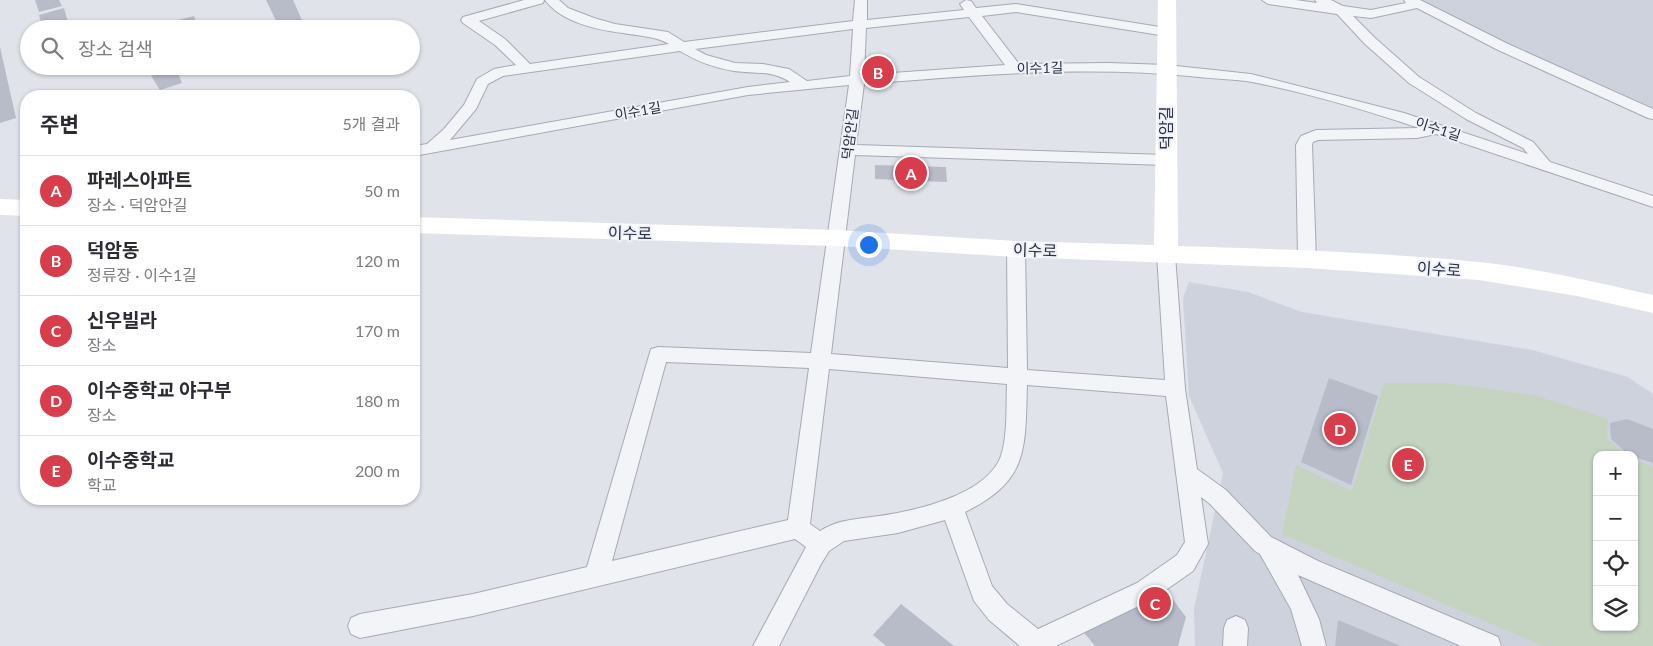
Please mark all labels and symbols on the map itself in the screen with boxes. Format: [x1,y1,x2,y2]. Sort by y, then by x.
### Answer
pin: B [862,53,894,91]
street label: 이수1길 [1016,59,1064,76]
street label: 이수1길 [613,98,662,123]
street label: 덕암길 [1156,106,1175,150]
street label: 덕암안길 [838,107,861,161]
street label: 이수1길 [1413,113,1463,144]
pin: A [895,154,927,192]
street label: 이수로 [608,223,653,242]
your location [856,232,882,258]
street label: 이수로 [1013,239,1058,260]
street label: 이수로 [1416,257,1462,280]
pin: D [1324,410,1356,448]
pin: E [1392,445,1424,483]
pin: C [1139,584,1171,622]

